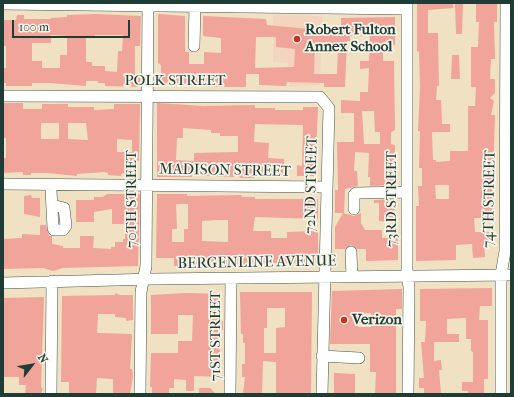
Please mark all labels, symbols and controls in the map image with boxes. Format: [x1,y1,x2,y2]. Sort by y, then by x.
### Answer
scale bar [14,12,132,38]
text: 100 m [19,20,49,34]
place label: Robert Fulton Annex School [305,21,396,56]
marker: Robert Fulton Annex School [292,34,302,44]
street label: POLK STREET [124,72,226,90]
street label: 72ND STREET [302,136,322,234]
street label: 70TH STREET [123,150,141,248]
street label: 74TH STREET [480,150,500,248]
street label: 73RD STREET [383,151,401,247]
street label: MADISON STREET [159,161,291,181]
street label: BERGENLINE AVENUE [177,253,337,273]
street label: 71ST STREET [207,291,225,381]
place label: Verizon [352,311,402,329]
marker: Verizon [339,315,349,325]
north arrow [12,345,52,385]
text: N [35,352,50,365]

